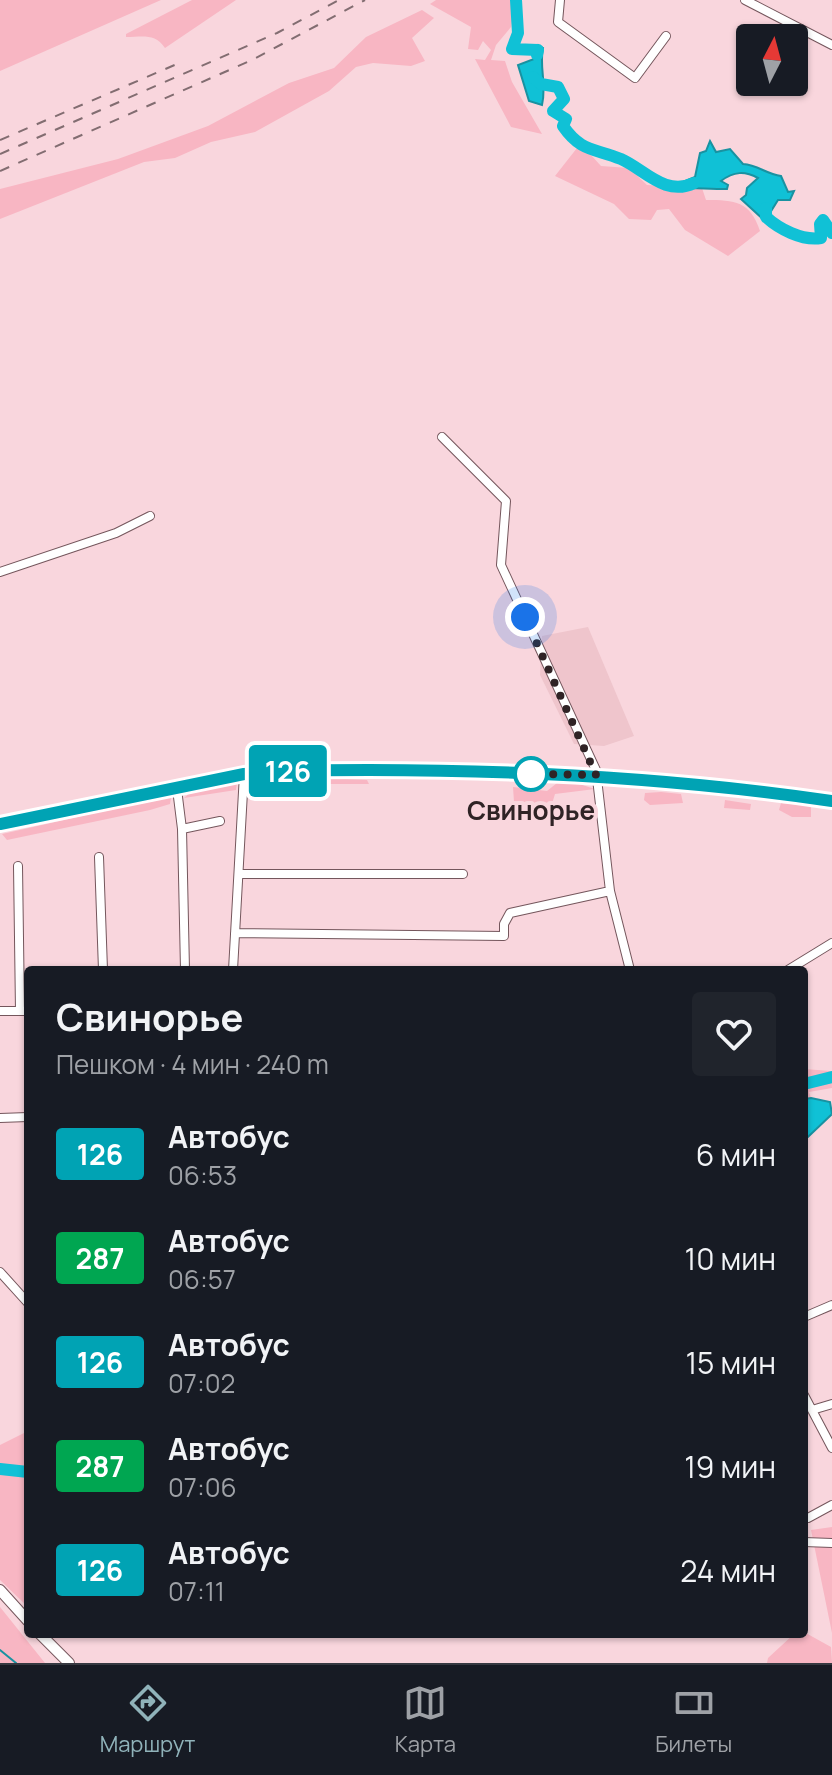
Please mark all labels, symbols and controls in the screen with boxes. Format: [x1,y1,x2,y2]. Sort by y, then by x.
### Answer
north arrow [736,24,808,96]
map controls [736,24,808,96]
your location [505,597,545,637]
line badge: 126 [242,745,334,797]
text: 126 [265,752,311,790]
marker: Свинорье [514,757,548,791]
place label: Свинорье [467,792,595,828]
text: Свинорье [56,990,243,1042]
button: heart [692,992,776,1076]
text: Пешком · 4 мин · 240 m [56,1046,329,1082]
text: Автобус [168,1116,290,1157]
text: 6 мин [696,1134,776,1175]
text: 126 [77,1135,123,1173]
text: 06:53 [168,1157,237,1193]
text: Автобус [168,1220,290,1261]
text: 10 мин [684,1238,776,1279]
text: 287 [76,1239,124,1277]
text: 06:57 [168,1261,236,1297]
text: Автобус [168,1324,290,1365]
text: 15 мин [685,1342,776,1383]
text: 126 [77,1343,123,1381]
text: 07:02 [168,1365,235,1401]
text: Автобус [168,1428,290,1469]
text: 19 мин [684,1446,776,1487]
text: 287 [76,1447,124,1485]
text: 07:06 [168,1469,237,1505]
text: Автобус [168,1532,290,1573]
text: 24 мин [680,1550,776,1591]
text: 126 [77,1551,123,1589]
text: 07:11 [168,1573,225,1609]
tab: Маршрут [100,1681,195,1759]
tab: Карта [395,1681,456,1759]
tab: Билеты [655,1681,732,1759]

